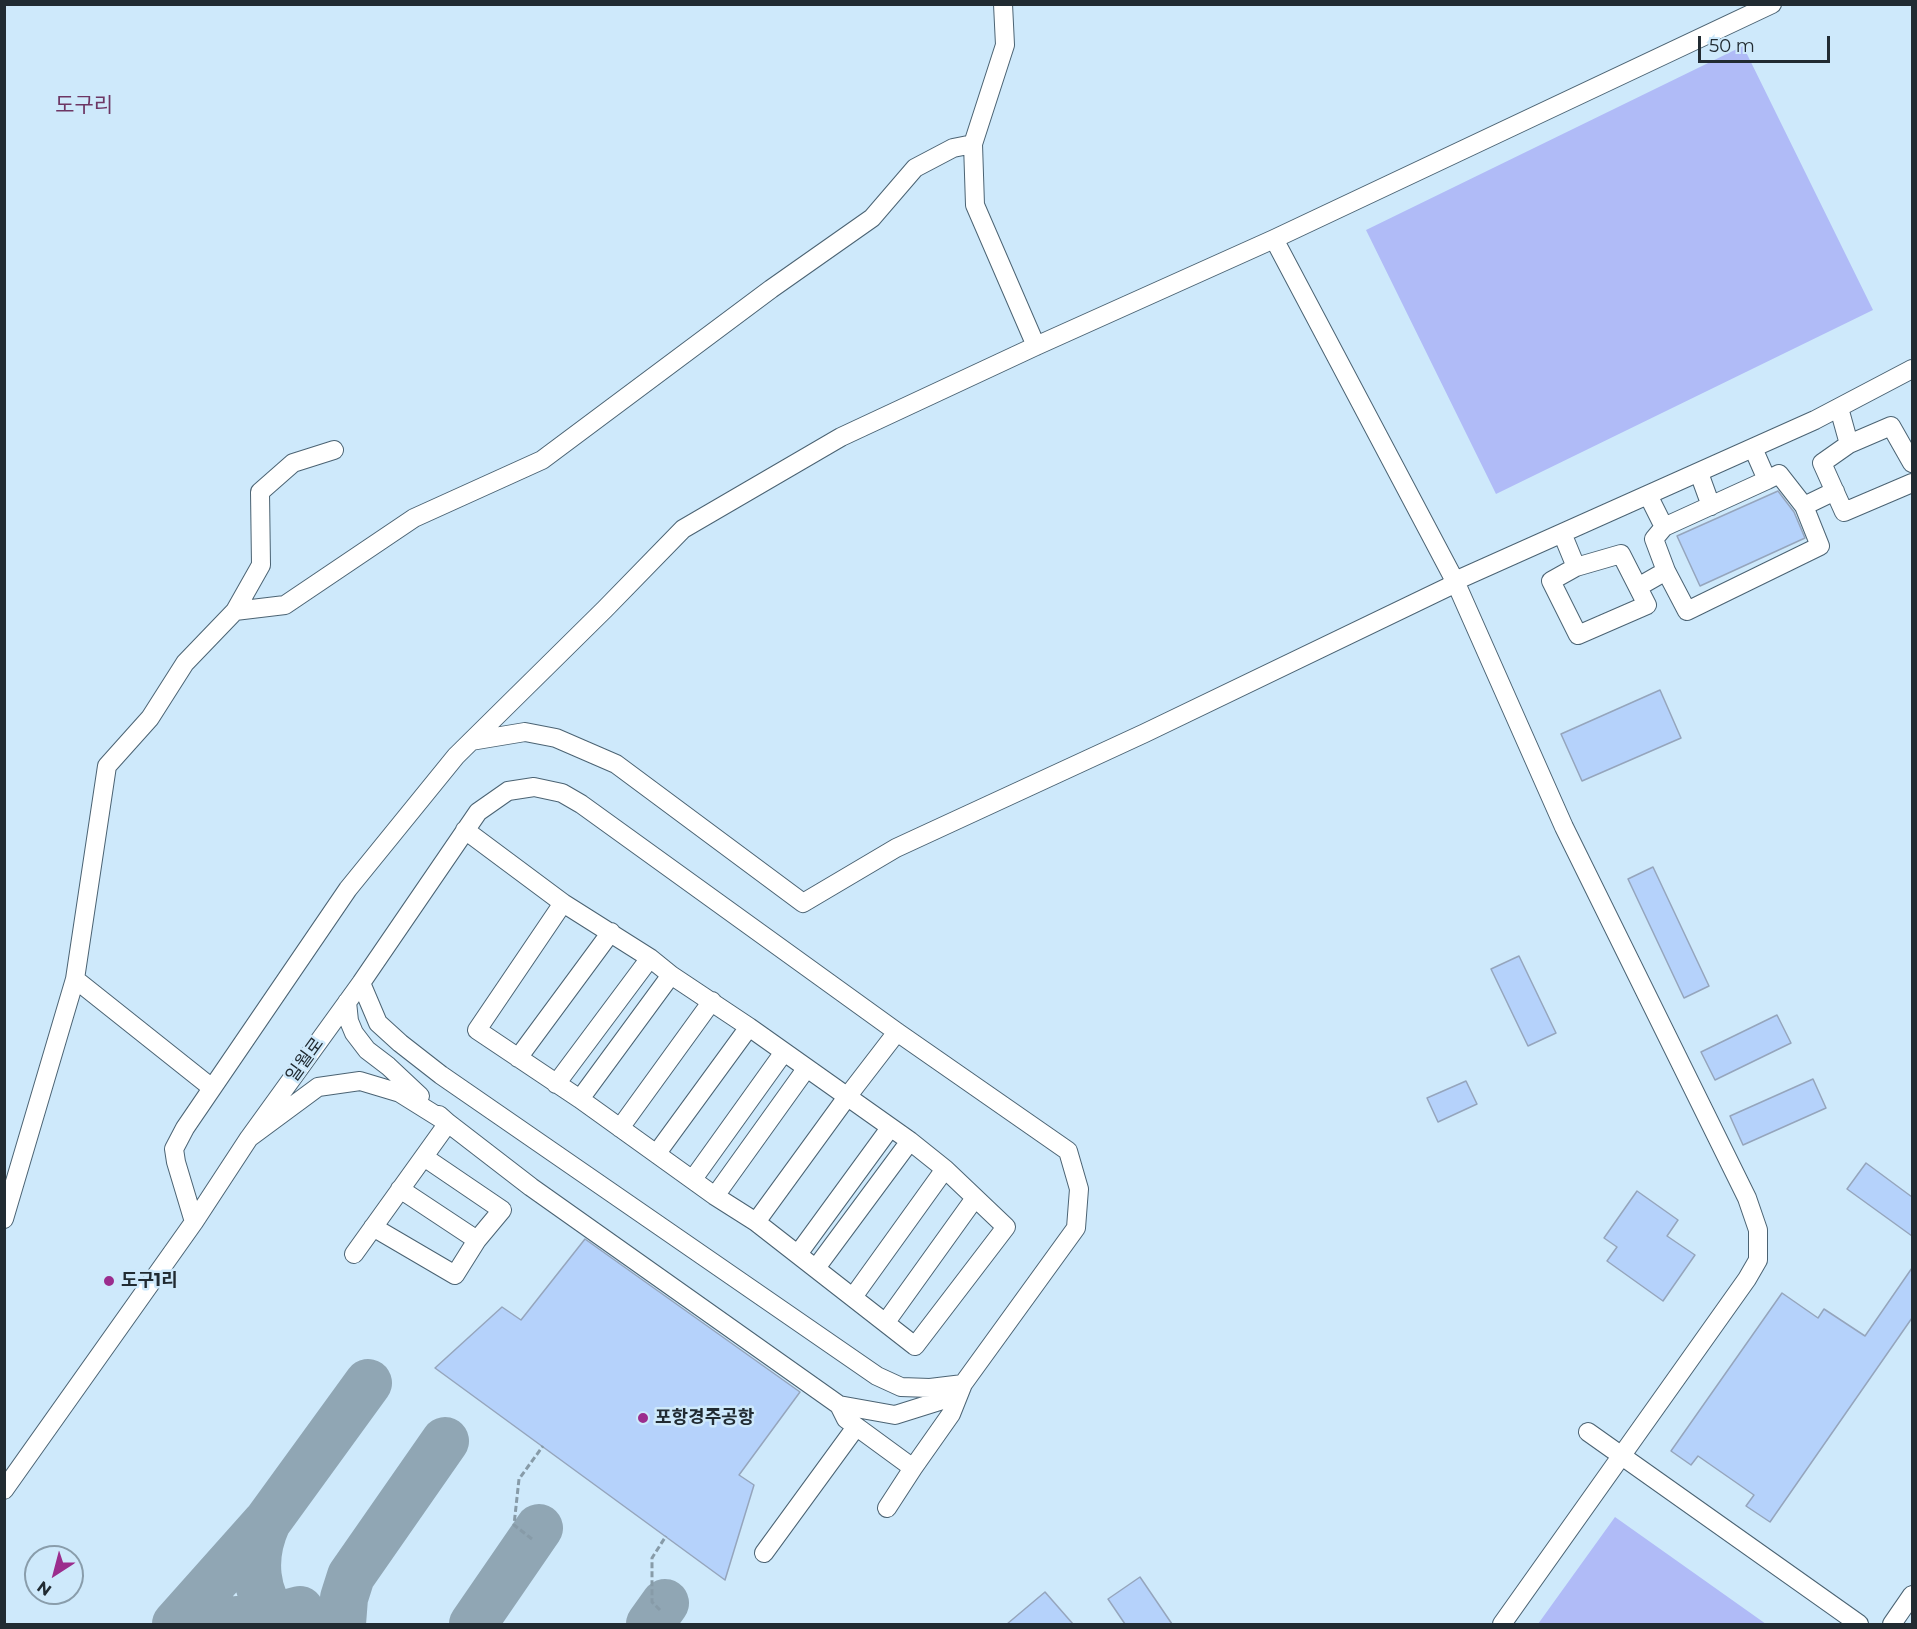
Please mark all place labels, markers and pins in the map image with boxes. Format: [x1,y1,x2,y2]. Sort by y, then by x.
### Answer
place label: 도구1리 [121,1270,178,1292]
marker: 도구1리 [102,1274,116,1288]
place label: 포항경주공항 [655,1407,754,1429]
marker: 포항경주공항 [636,1411,650,1425]

